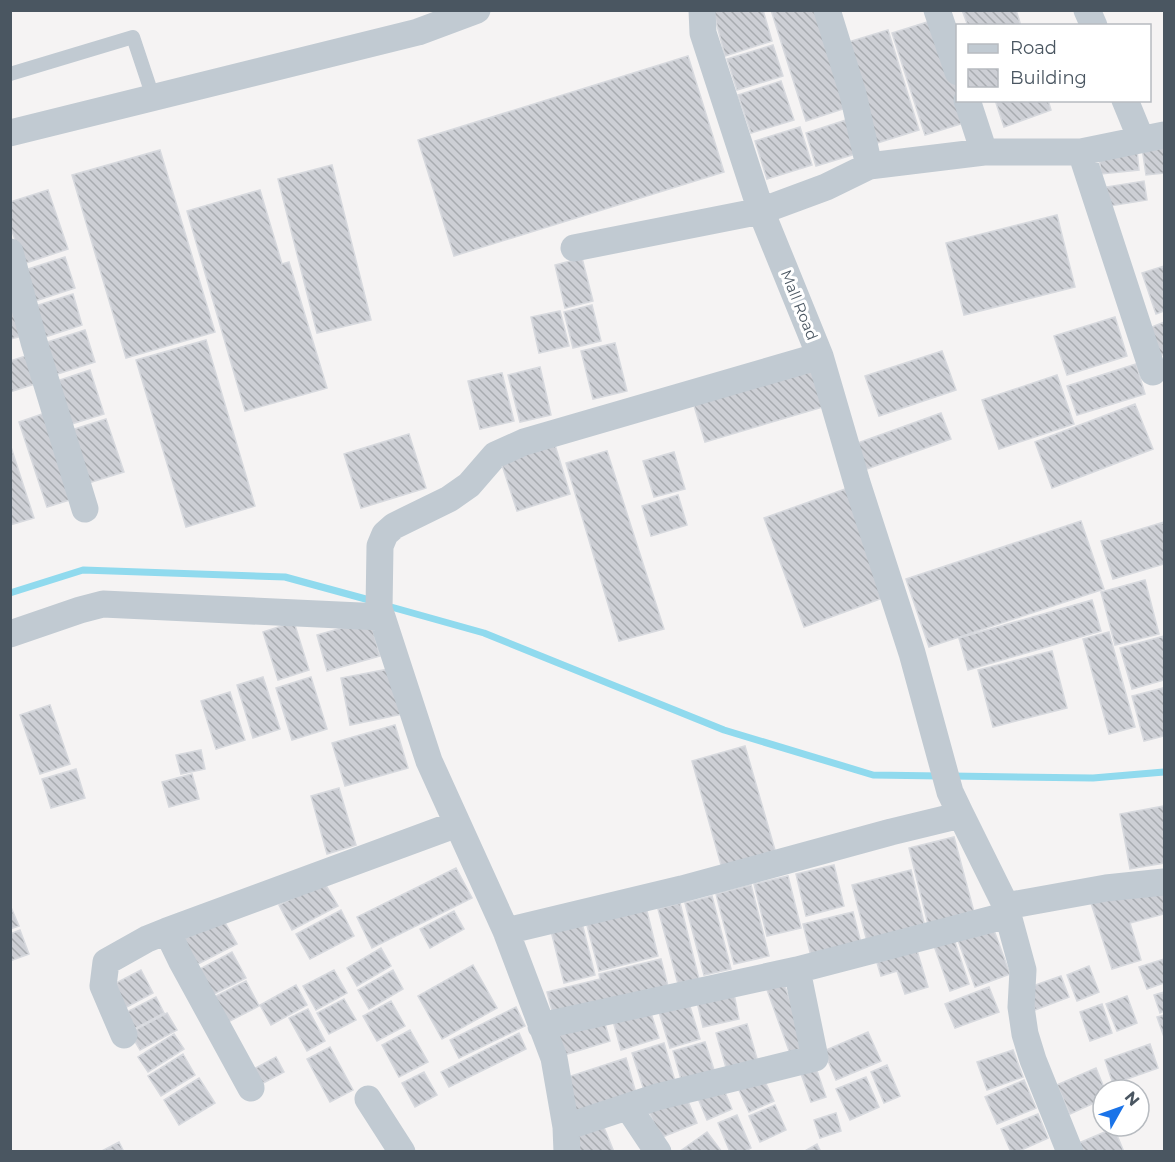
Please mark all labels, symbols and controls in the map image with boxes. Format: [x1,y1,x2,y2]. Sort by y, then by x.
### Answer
legend [956,24,1151,102]
text: Road [1010,37,1057,59]
text: Building [1010,67,1087,89]
street label: Mall Road [777,267,822,343]
north arrow [1091,1078,1151,1138]
text: N [1121,1088,1144,1110]

